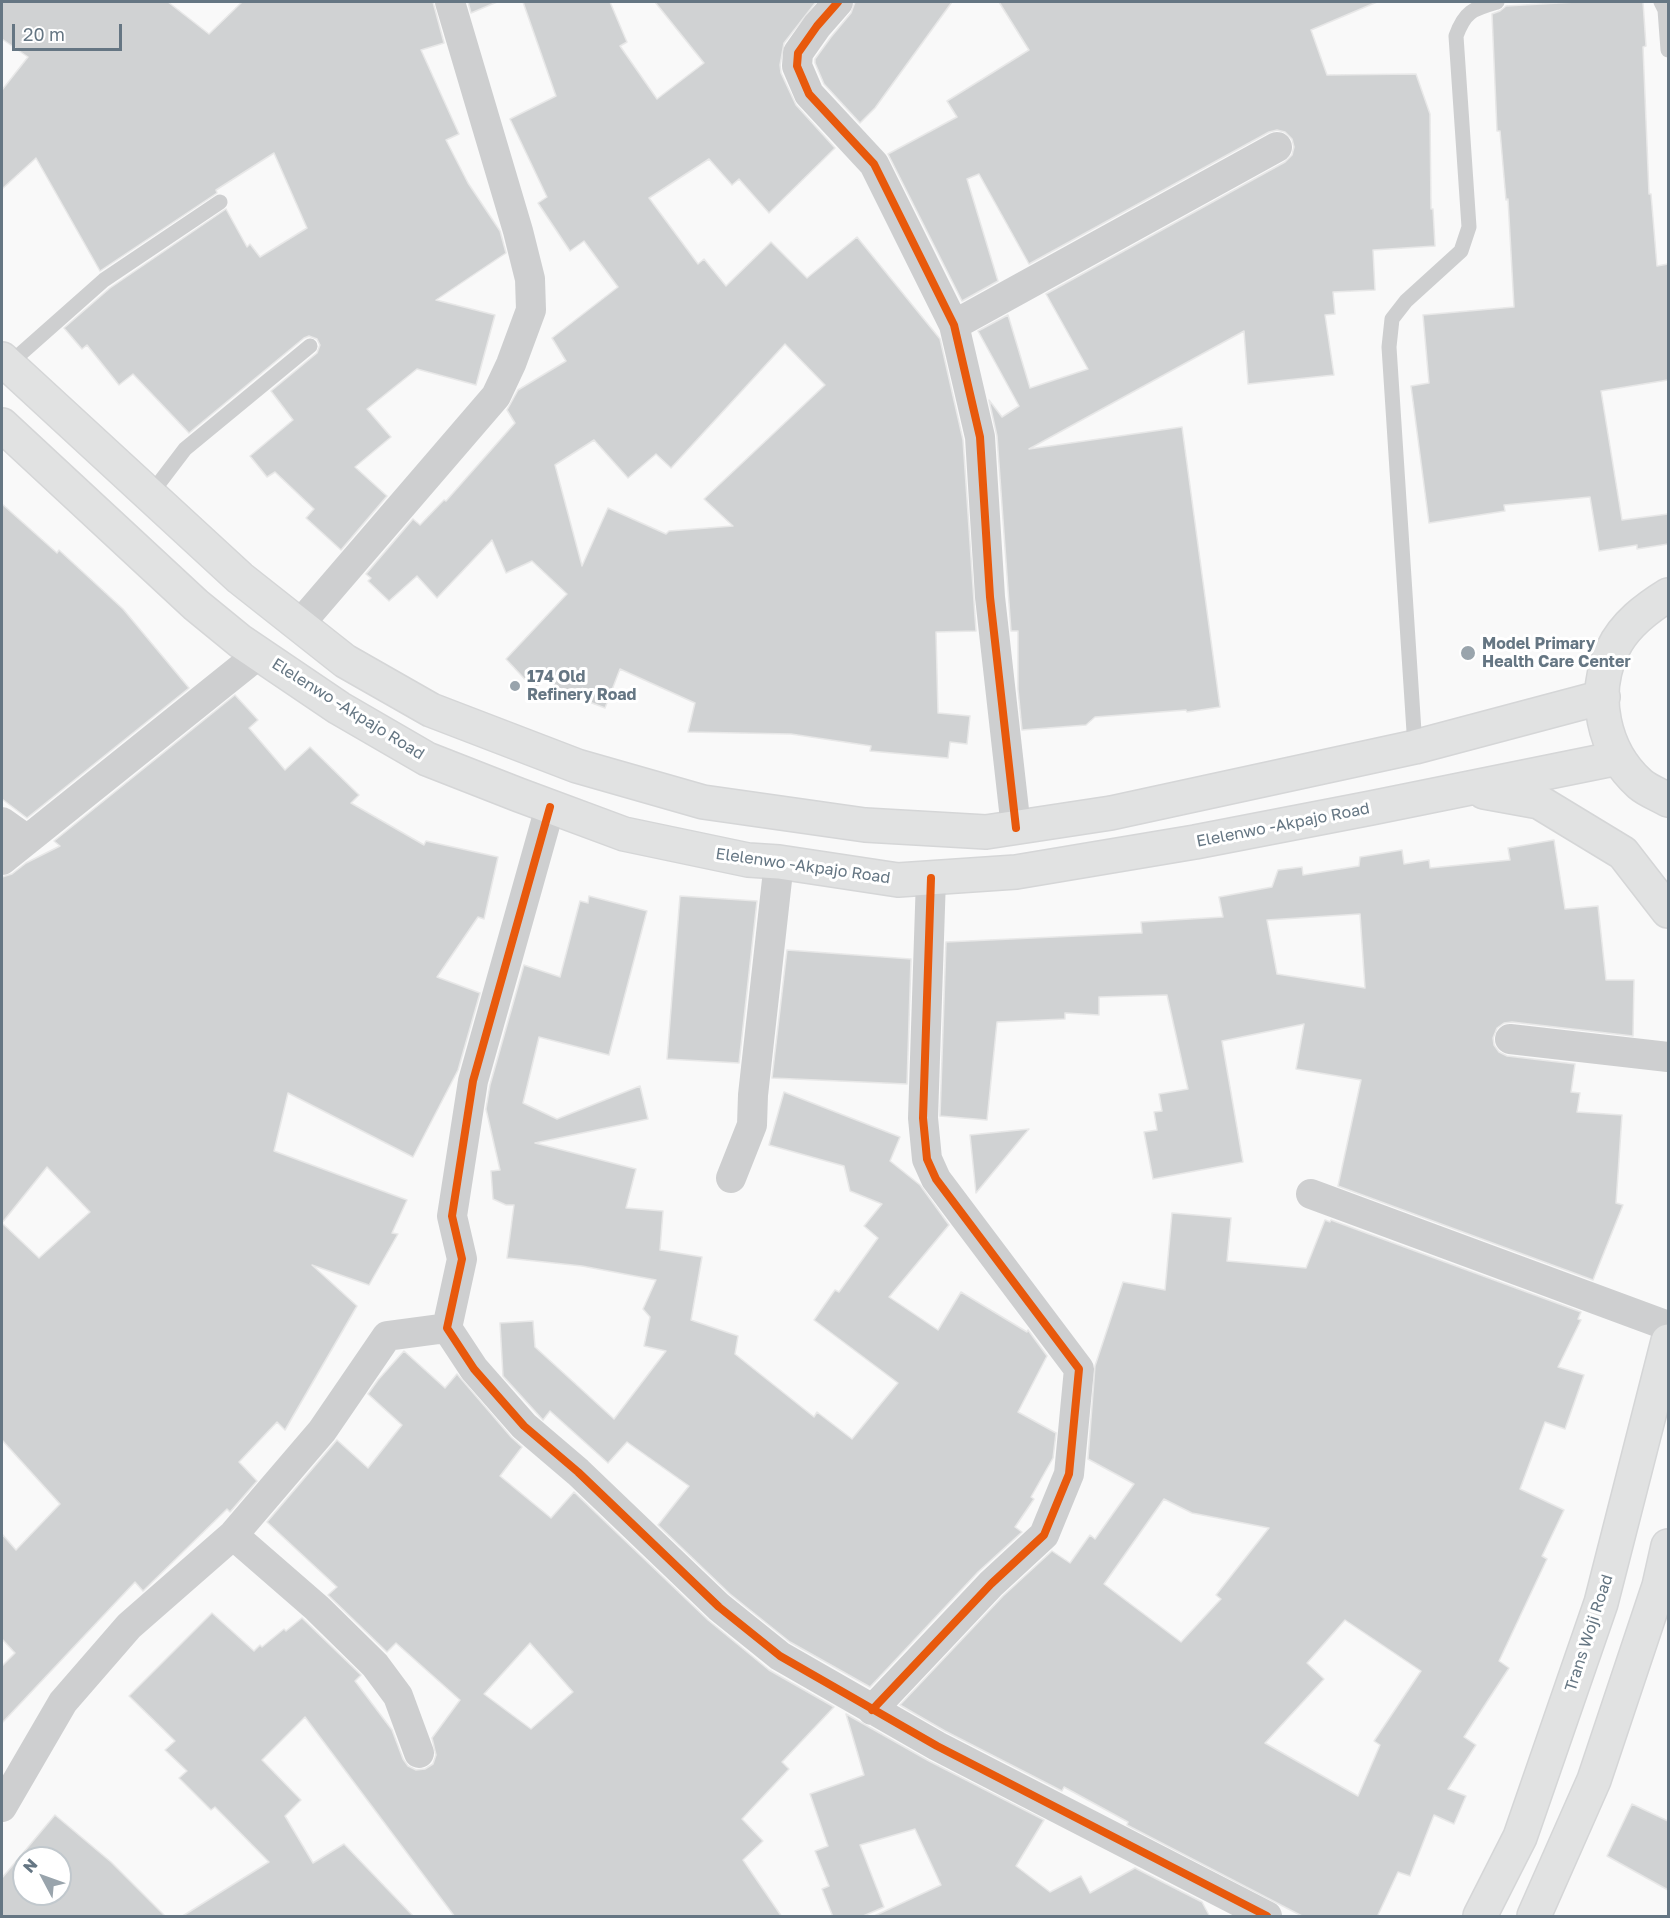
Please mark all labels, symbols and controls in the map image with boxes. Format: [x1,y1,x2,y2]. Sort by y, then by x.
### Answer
scale bar [15,12,124,50]
text: 20 m [23,23,65,45]
place label: Model Primary Health Care Center [1482,634,1631,672]
marker: Model Primary Health Care Center [1459,644,1477,662]
street label: Elelenwo -Akpajo Road [268,654,428,764]
place label: 174 Old Refinery Road [527,667,636,705]
marker: 174 Old Refinery Road [508,679,522,693]
street label: Elelenwo -Akpajo Road [1195,799,1371,851]
street label: Elelenwo -Akpajo Road [714,844,892,888]
street label: Trans Woji Road [1561,1572,1617,1694]
north arrow [12,1846,72,1906]
text: N [18,1854,41,1877]

